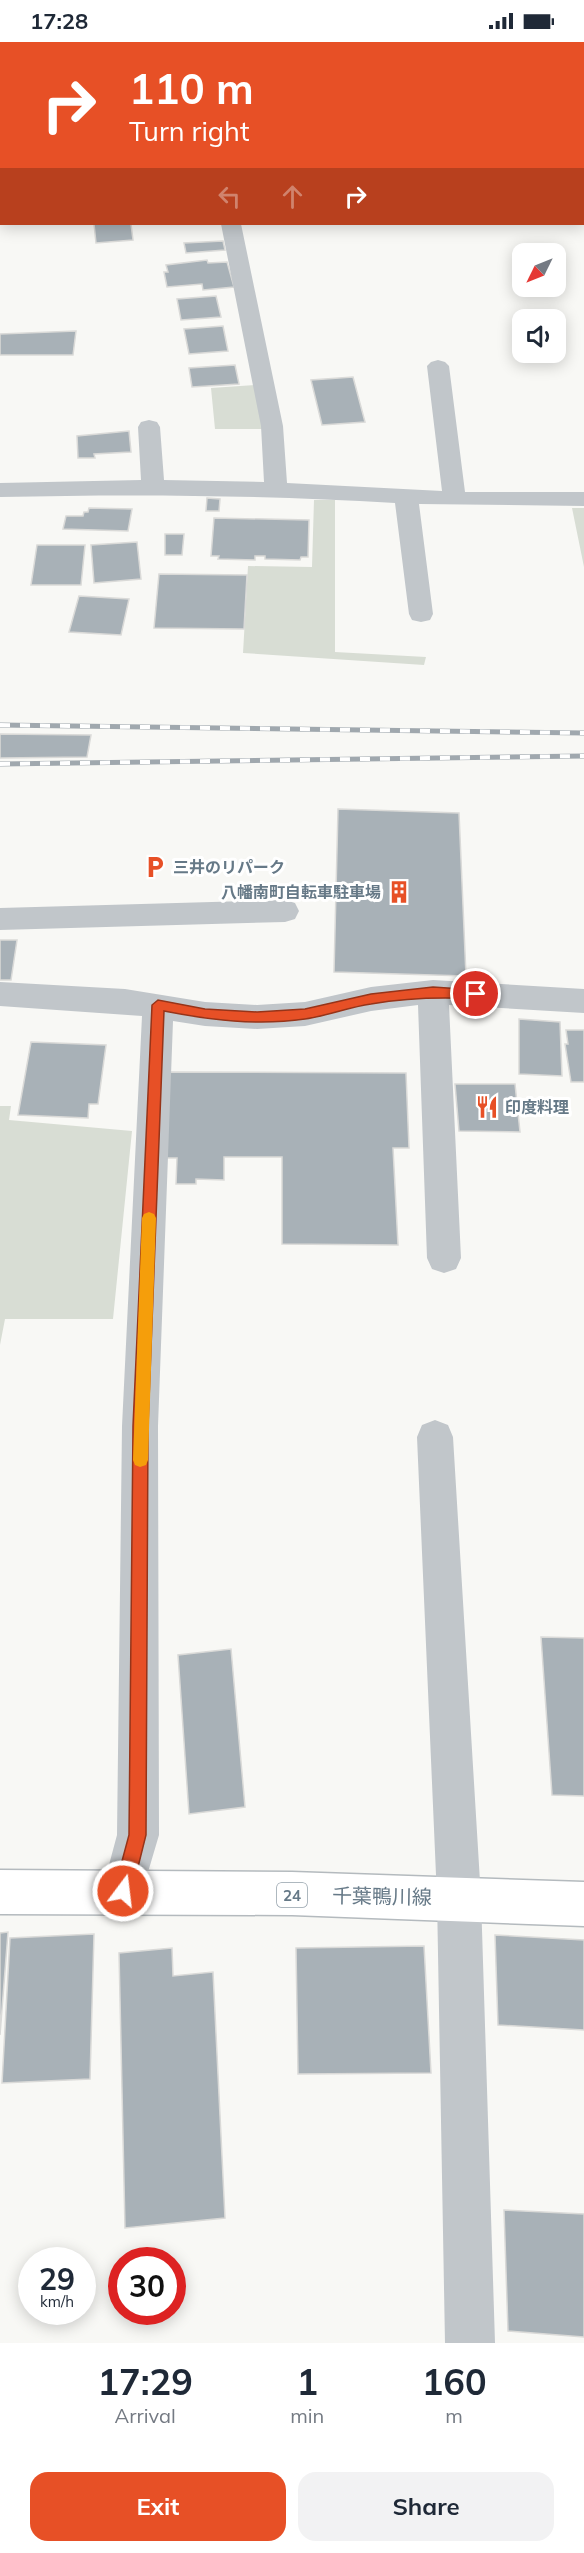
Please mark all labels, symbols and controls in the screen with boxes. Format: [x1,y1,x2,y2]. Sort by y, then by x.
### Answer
text: 17:28 [30,7,88,35]
text: 110 m [129,62,254,115]
icon: right [30,66,108,144]
text: Turn right [129,114,249,148]
icon: left [213,180,246,213]
icon: ahead [276,180,309,213]
icon: right [339,180,372,213]
north arrow [512,243,566,297]
map controls [512,243,566,363]
button: sound [512,309,566,363]
parking icon: 三井のリパーク [142,854,168,880]
place label: 三井のリパーク [173,857,285,877]
building icon: 八幡南町自転車駐車場 [386,879,412,905]
place label: 八幡南町自転車駐車場 [221,882,381,902]
pin [450,968,501,1019]
icon: arrive [459,977,492,1010]
restaurant icon: 印度料理 [474,1094,500,1120]
place label: 印度料理 [505,1097,569,1117]
position arrow [91,1859,155,1923]
road number: 24 [277,1883,307,1907]
street label: 千葉鴨川線 [332,1883,432,1909]
speed limit sign: 30 [108,2247,186,2325]
text: 29 [39,2260,75,2298]
text: km/h [40,2292,74,2311]
text: 17:29 [97,2359,193,2404]
text: 1 [296,2359,318,2404]
text: 160 [422,2359,487,2404]
text: Arrival [115,2403,176,2428]
text: min [290,2403,324,2428]
text: m [445,2403,463,2428]
button: Exit [30,2472,286,2541]
button: Share [298,2472,554,2541]

